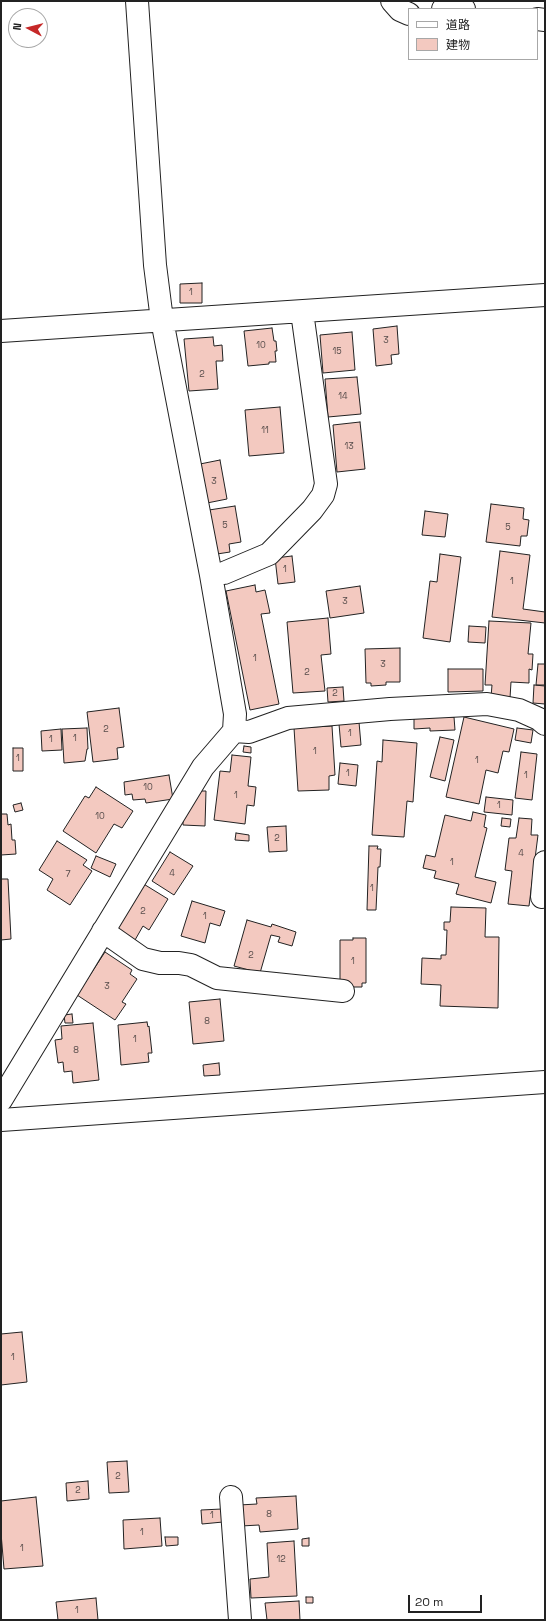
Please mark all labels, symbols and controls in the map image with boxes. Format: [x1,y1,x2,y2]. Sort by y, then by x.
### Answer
north arrow [8,8,48,48]
legend [408,8,538,60]
text: 道路 [446,17,470,33]
text: N [10,22,24,31]
text: 建物 [446,37,470,53]
house number: 1 [189,288,193,298]
house number: 3 [383,336,389,346]
house number: 10 [256,341,266,351]
house number: 15 [332,347,342,357]
house number: 2 [199,370,205,380]
house number: 14 [338,392,348,402]
house number: 11 [261,426,269,436]
house number: 13 [344,442,354,452]
house number: 3 [211,477,217,487]
house number: 5 [222,521,228,531]
house number: 5 [505,523,511,533]
house number: 1 [283,565,287,575]
house number: 1 [510,577,514,587]
house number: 3 [342,597,348,607]
house number: 1 [253,654,257,664]
house number: 3 [380,660,386,670]
house number: 2 [304,668,310,678]
house number: 2 [332,689,338,699]
house number: 2 [103,725,109,735]
house number: 1 [348,729,352,739]
house number: 1 [73,734,77,744]
house number: 1 [49,735,53,745]
house number: 1 [313,747,317,757]
house number: 1 [16,754,20,764]
house number: 1 [475,756,479,766]
house number: 1 [346,769,350,779]
house number: 1 [524,771,528,781]
house number: 10 [143,783,153,793]
house number: 1 [234,791,238,801]
house number: 1 [497,801,501,811]
house number: 10 [95,812,105,822]
house number: 2 [274,834,280,844]
house number: 4 [518,849,524,859]
house number: 1 [450,858,454,868]
house number: 4 [169,869,175,879]
house number: 7 [65,870,71,880]
house number: 1 [370,884,374,894]
house number: 2 [140,907,146,917]
house number: 1 [203,912,207,922]
house number: 2 [248,951,254,961]
house number: 1 [351,957,355,967]
house number: 3 [104,982,110,992]
house number: 8 [204,1017,210,1027]
house number: 1 [133,1035,137,1045]
house number: 8 [73,1046,79,1056]
house number: 1 [11,1353,15,1363]
house number: 2 [115,1472,121,1482]
house number: 2 [75,1486,81,1496]
house number: 8 [266,1510,272,1520]
house number: 1 [210,1511,214,1521]
house number: 1 [140,1528,144,1538]
house number: 1 [20,1544,24,1554]
house number: 12 [276,1555,286,1565]
scale bar [410,1587,484,1613]
text: 20 m [415,1594,443,1610]
house number: 1 [75,1606,79,1616]

